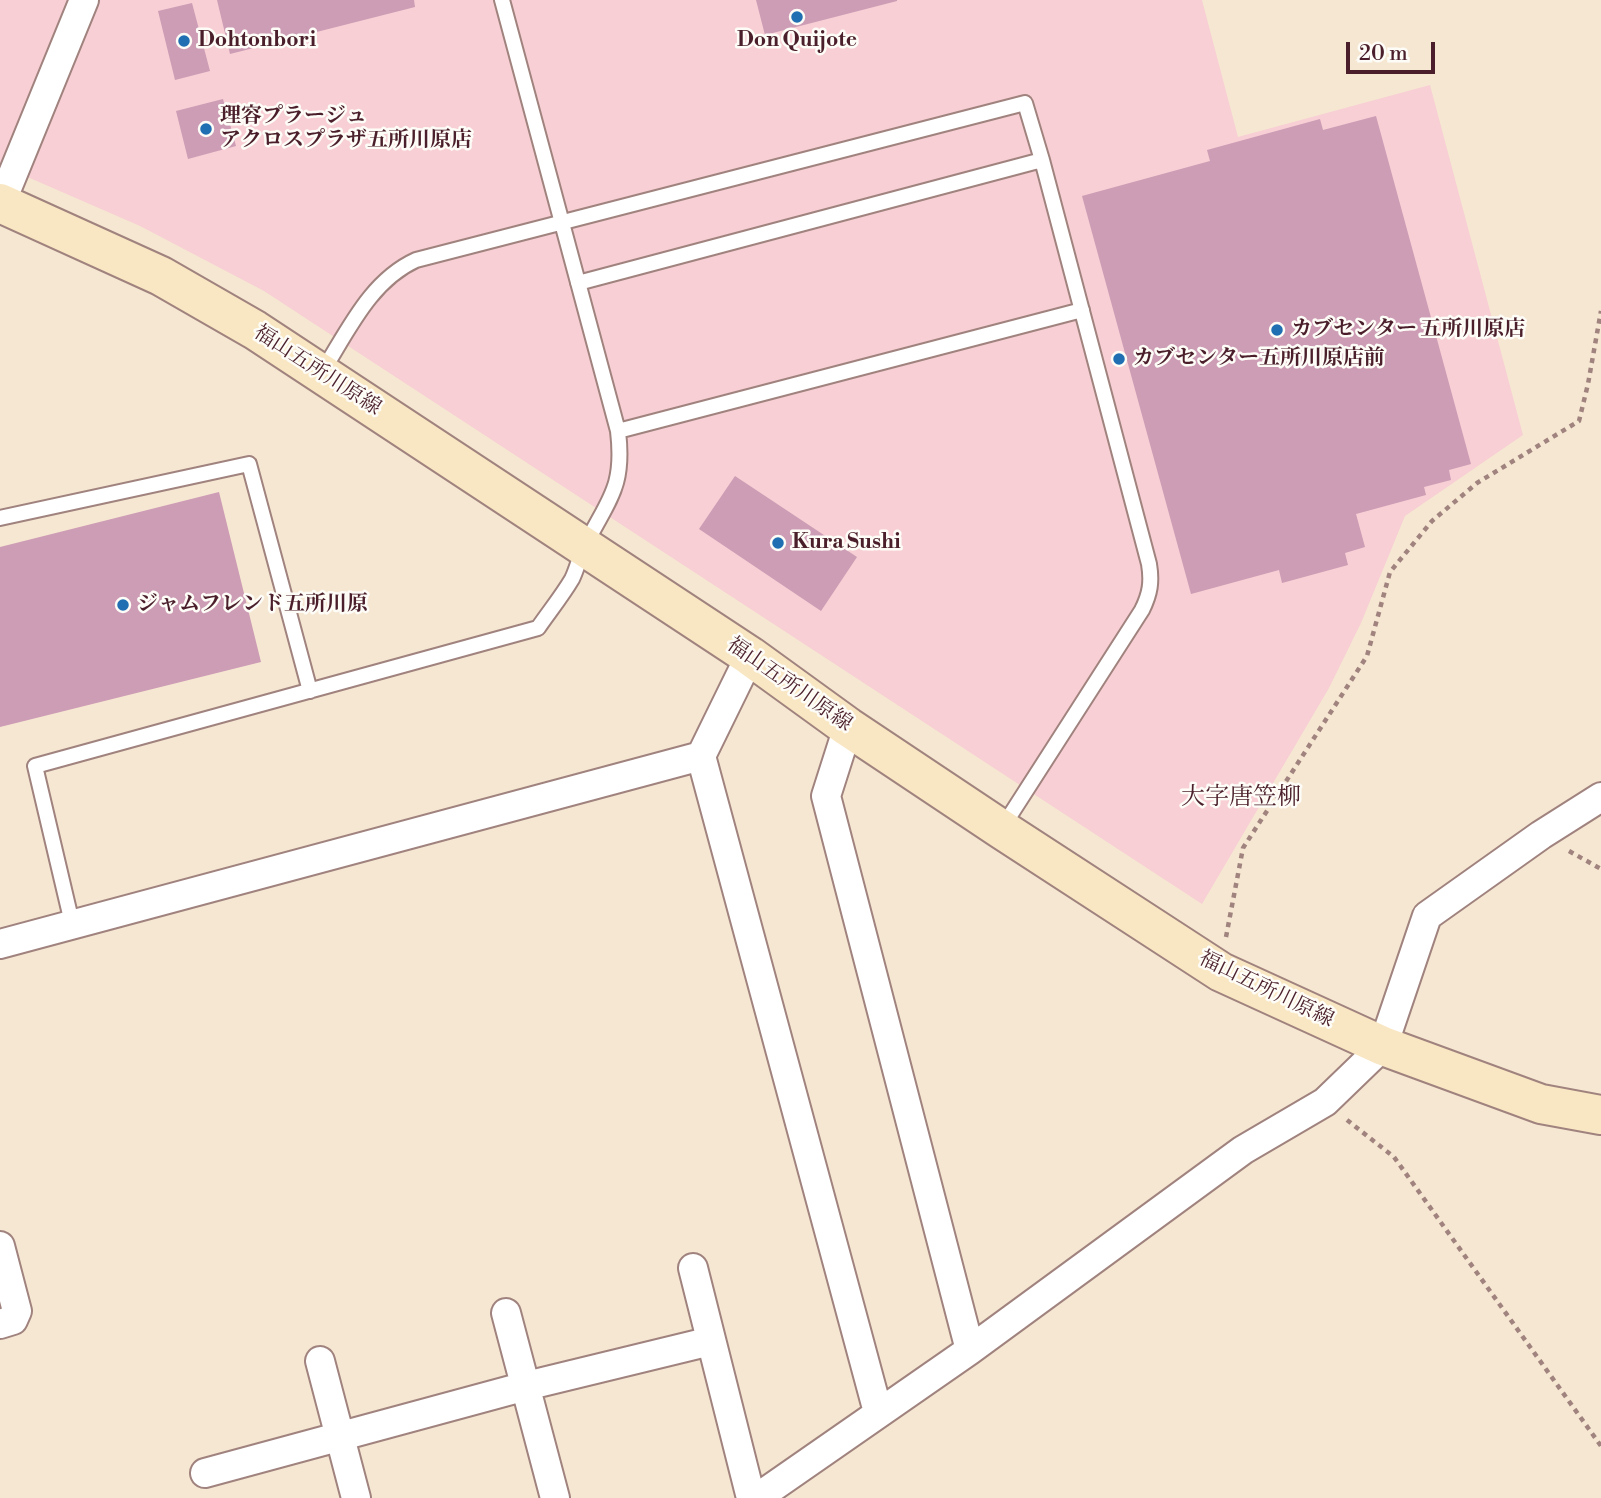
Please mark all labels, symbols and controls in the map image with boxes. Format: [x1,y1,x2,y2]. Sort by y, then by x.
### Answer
marker: Don Quijote [789,9,805,25]
place label: Dohtonbori [198,28,316,54]
place label: Don Quijote [737,28,857,54]
scale bar [1349,28,1438,72]
marker: Dohtonbori [176,33,192,49]
text: 20 m [1359,41,1408,67]
place label: 理容プラージュ アクロスプラザ五所川原店 [220,104,472,154]
marker: 理容プラージュ アクロスプラザ五所川原店 [198,121,214,137]
place label: カブセンター 五所川原店 [1291,317,1525,343]
street label: 福山五所川原線 [248,320,386,422]
marker: カブセンター 五所川原店 [1269,322,1285,338]
place label: カブセンター五所川原店前 [1133,346,1385,372]
marker: カブセンター五所川原店前 [1111,351,1127,367]
place label: Kura Sushi [792,530,901,556]
marker: Kura Sushi [770,535,786,551]
place label: ジャムフレンド五所川原 [137,592,368,618]
marker: ジャムフレンド五所川原 [115,597,131,613]
street label: 福山五所川原線 [722,633,856,737]
district label: 大字唐笠柳 [1181,784,1301,812]
street label: 福山五所川原線 [1194,946,1338,1034]

